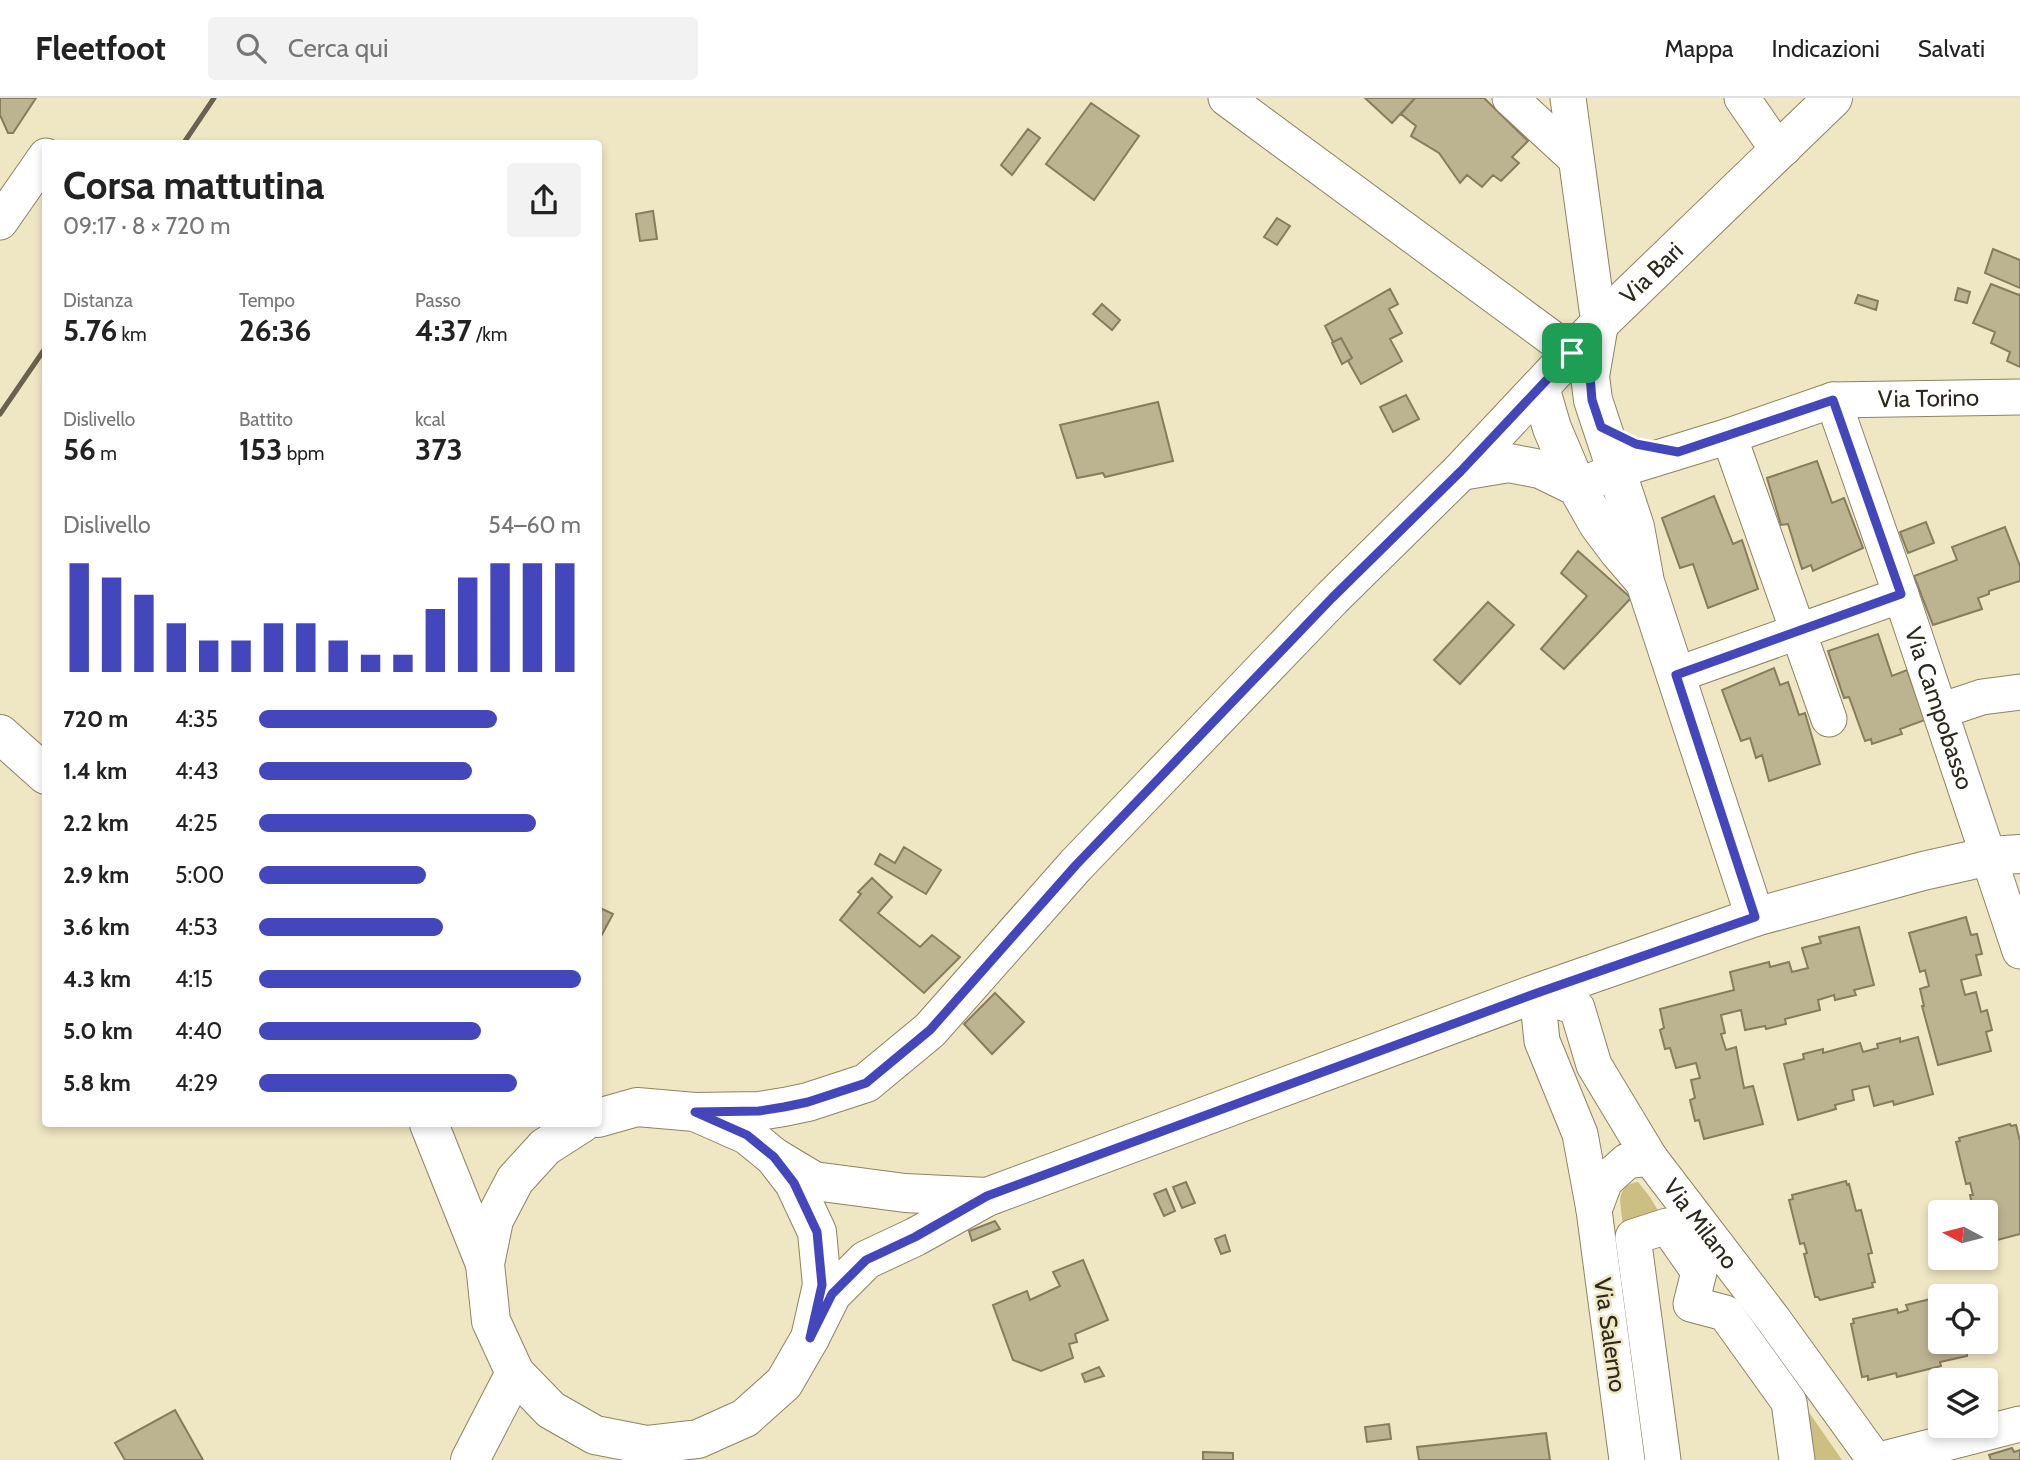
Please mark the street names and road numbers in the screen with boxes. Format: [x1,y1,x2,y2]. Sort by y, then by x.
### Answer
street label: Via Bari [1614,236,1689,310]
street label: Via Torino [1878,383,1979,413]
street label: Via Campobasso [1899,623,1980,793]
street label: Via Milano [1657,1173,1744,1275]
street label: Via Salerno [1588,1276,1633,1394]

